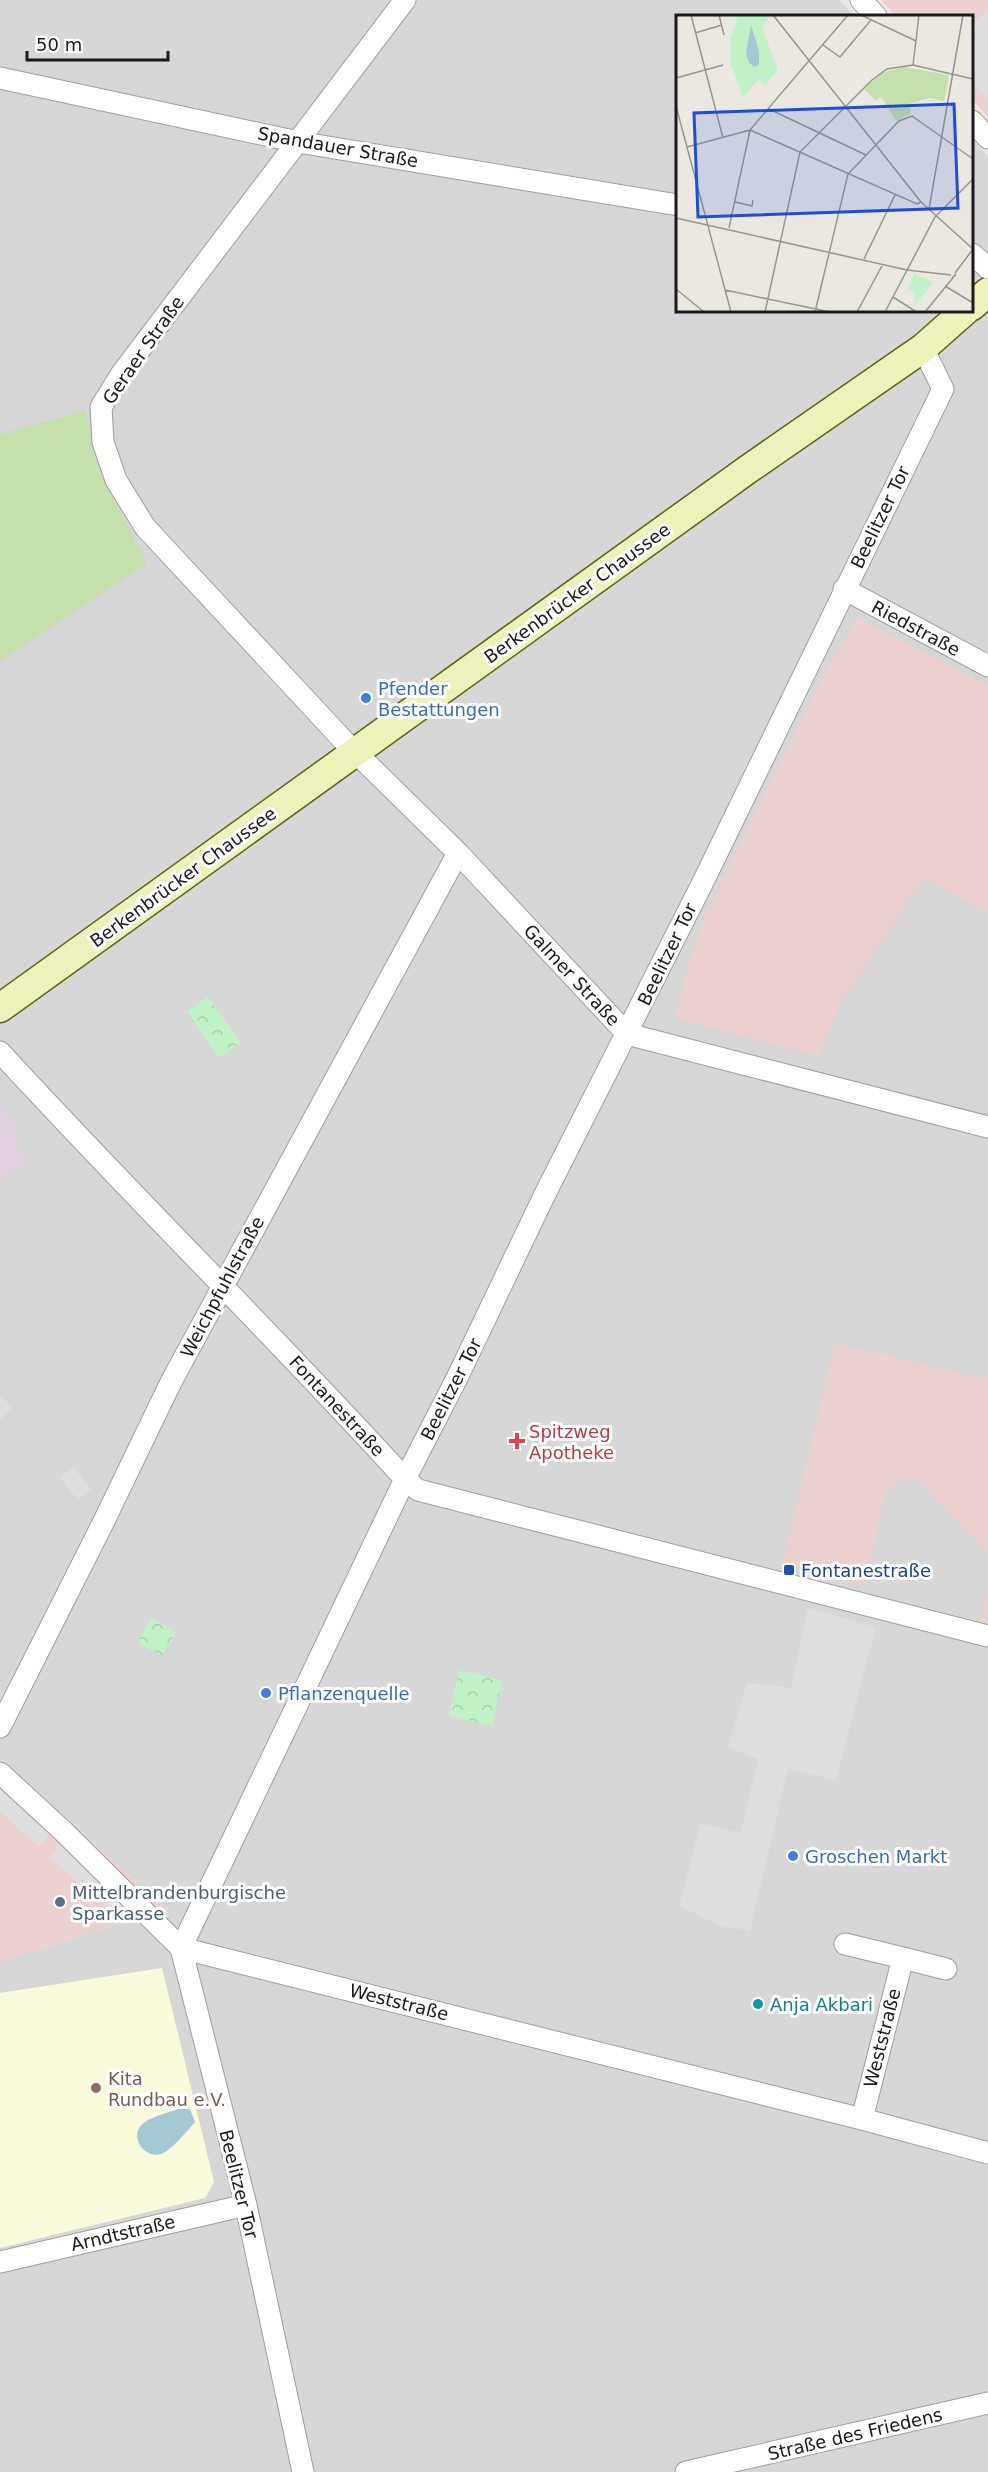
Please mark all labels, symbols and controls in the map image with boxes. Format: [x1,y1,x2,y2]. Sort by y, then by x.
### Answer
inset map [676,15,973,312]
scale bar [27,24,168,62]
text: 50 m [36,34,82,55]
street label: Spandauer Straße [256,123,420,171]
street label: Geraer Straße [98,292,188,408]
street label: Beelitzer Tor [846,462,914,572]
street label: Berkenbrücker Chaussee [480,519,674,667]
street label: Riedstraße [868,596,964,660]
place label: Pfender Bestattungen [378,678,500,720]
marker: Pfender Bestattungen [359,691,373,705]
street label: Berkenbrücker Chaussee [86,803,280,951]
street label: Beelitzer Tor [633,899,701,1009]
street label: Galmer Straße [520,920,624,1030]
street label: Weichpfuhlstraße [176,1213,268,1361]
street label: Beelitzer Tor [416,1334,486,1443]
street label: Fontanestraße [285,1351,389,1461]
place label: Spitzweg Apotheke [529,1421,614,1463]
marker: Spitzweg Apotheke [510,1434,524,1448]
place label: Fontanestraße [801,1560,931,1581]
marker: Fontanestraße [782,1563,796,1577]
place label: Pflanzenquelle [278,1683,410,1704]
marker: Pflanzenquelle [259,1686,273,1700]
place label: Groschen Markt [805,1846,947,1867]
marker: Groschen Markt [786,1849,800,1863]
place label: Mittelbrandenburgische Sparkasse [72,1882,286,1924]
marker: Mittelbrandenburgische Sparkasse [53,1895,67,1909]
street label: Weststraße [347,1980,451,2024]
street label: Weststraße [860,1986,904,2090]
place label: Anja Akbari [770,1994,873,2015]
marker: Anja Akbari [751,1997,765,2011]
place label: Kita Rundbau e.V. [108,2068,226,2110]
marker: Kita Rundbau e.V. [89,2081,103,2095]
street label: Beelitzer Tor [215,2127,263,2241]
street label: Arndtstraße [69,2211,177,2255]
street label: Straße des Friedens [766,2404,944,2464]

